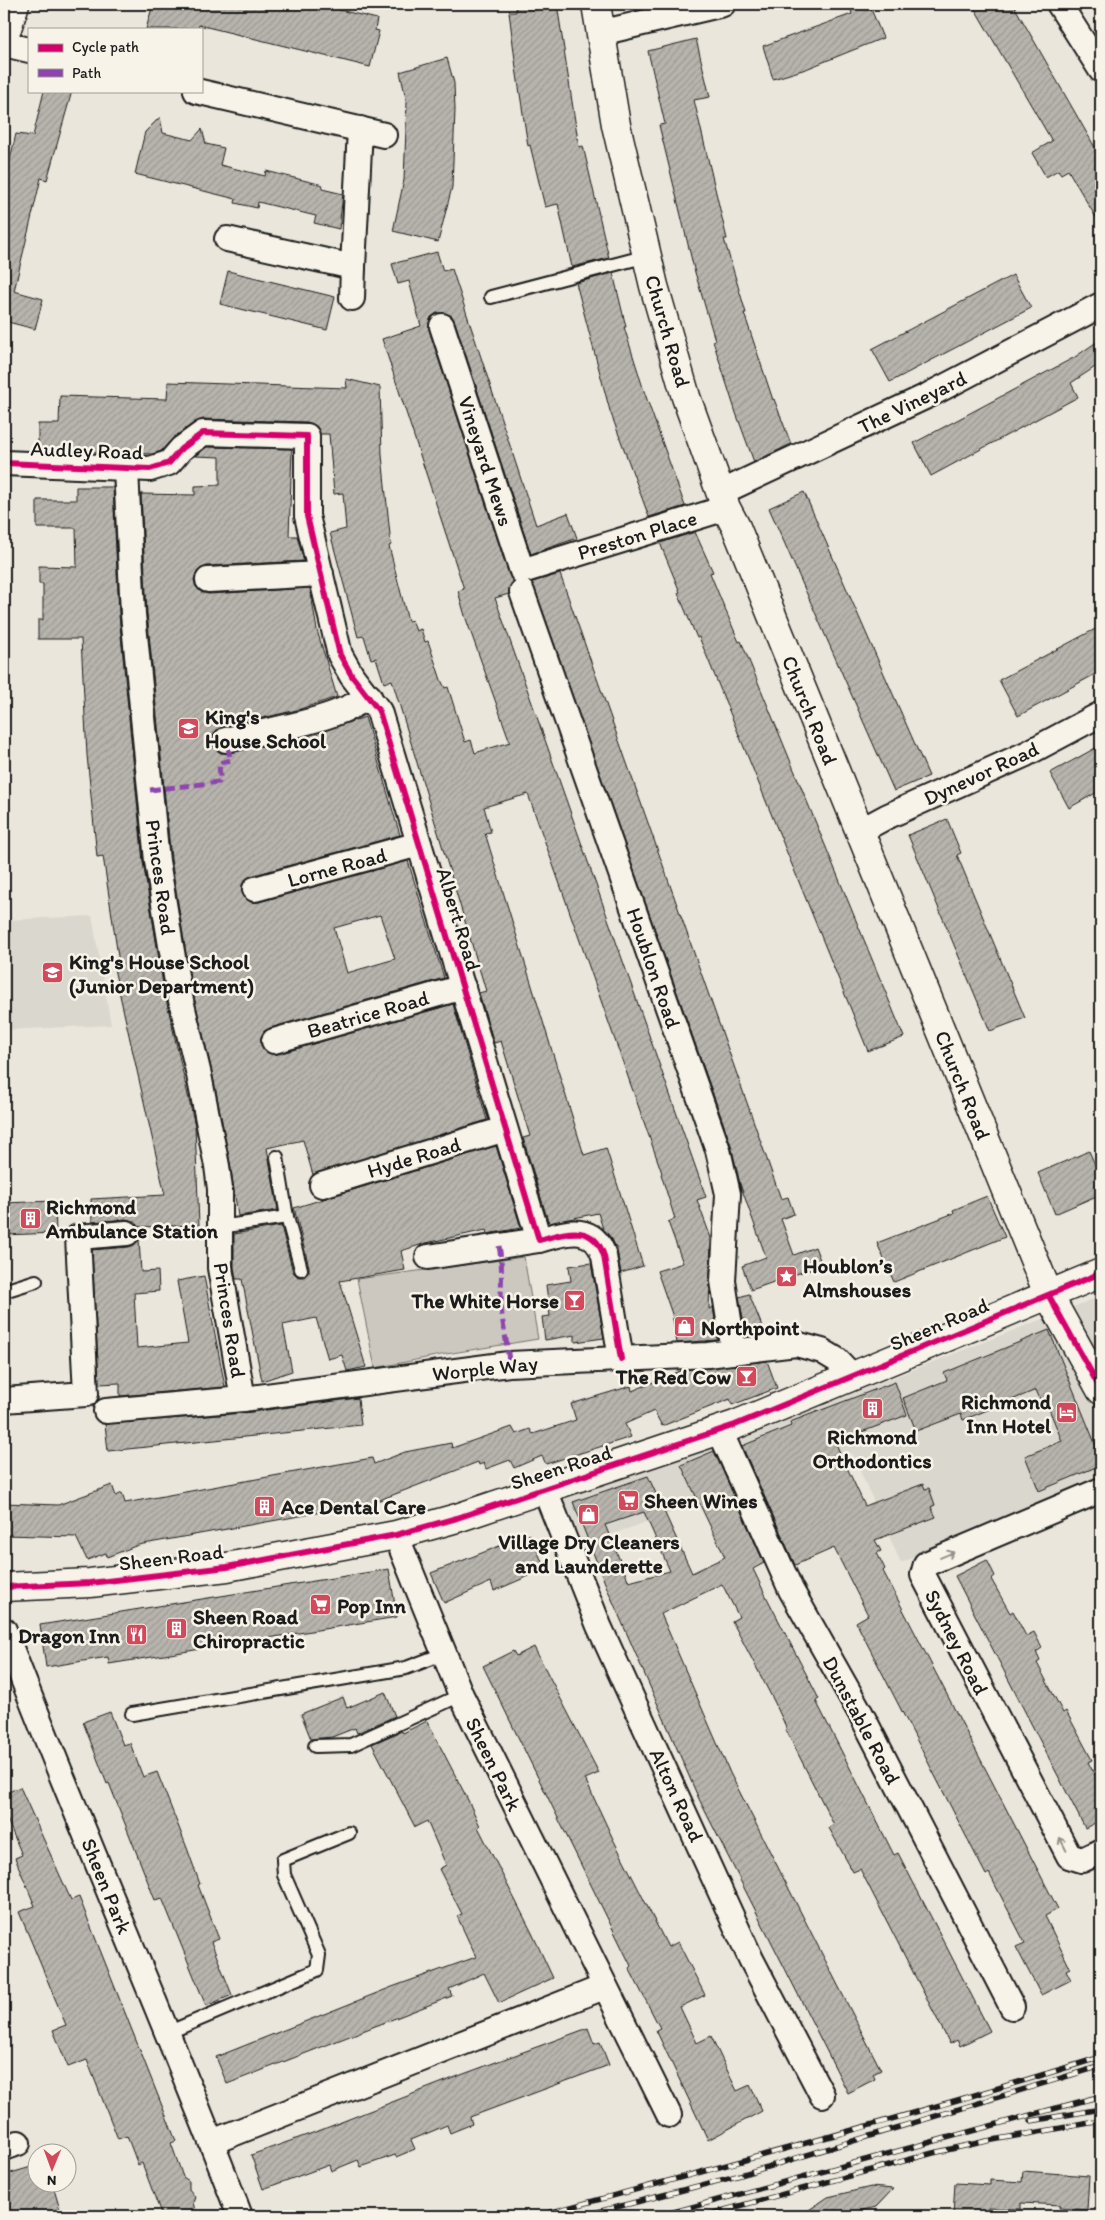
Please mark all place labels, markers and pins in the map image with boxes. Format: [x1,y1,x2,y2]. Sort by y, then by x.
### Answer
place label: King's House School [205,704,327,753]
school or university icon: King's House School [177,716,201,740]
place label: King's House School (Junior Department) [69,949,254,999]
school or university icon: King's House School (Junior Department) [41,961,65,985]
place label: Richmond Ambulance Station [45,1194,219,1243]
building icon: Richmond Ambulance Station [18,1206,42,1230]
place label: Houblon’s Almshouses [802,1253,911,1302]
place icon: Houblon’s Almshouses [775,1265,799,1289]
place label: The White Horse [410,1288,559,1313]
bar icon: The White Horse [563,1288,587,1312]
shop icon: Northpoint [673,1315,697,1339]
place label: Northpoint [701,1315,800,1341]
place label: The Red Cow [615,1364,732,1389]
bar icon: The Red Cow [735,1364,759,1388]
place label: Richmond Inn Hotel [961,1389,1052,1438]
building icon: Richmond Orthodontics [860,1397,884,1421]
hotel icon: Richmond Inn Hotel [1055,1401,1079,1425]
place label: Richmond Orthodontics [812,1424,932,1473]
supermarket icon: Sheen Wines [616,1488,640,1512]
place label: Sheen Wines [644,1488,758,1513]
building icon: Ace Dental Care [253,1494,277,1518]
place label: Ace Dental Care [280,1494,426,1519]
shop icon: Village Dry Cleaners and Launderette [577,1502,601,1526]
place label: Village Dry Cleaners and Launderette [498,1529,680,1578]
supermarket icon: Pop Inn [309,1593,333,1617]
place label: Pop Inn [337,1593,406,1619]
place label: Sheen Road Chiropractic [193,1604,305,1654]
building icon: Sheen Road Chiropractic [165,1616,189,1640]
place label: Dragon Inn [18,1623,121,1649]
restaurant icon: Dragon Inn [124,1623,148,1647]

